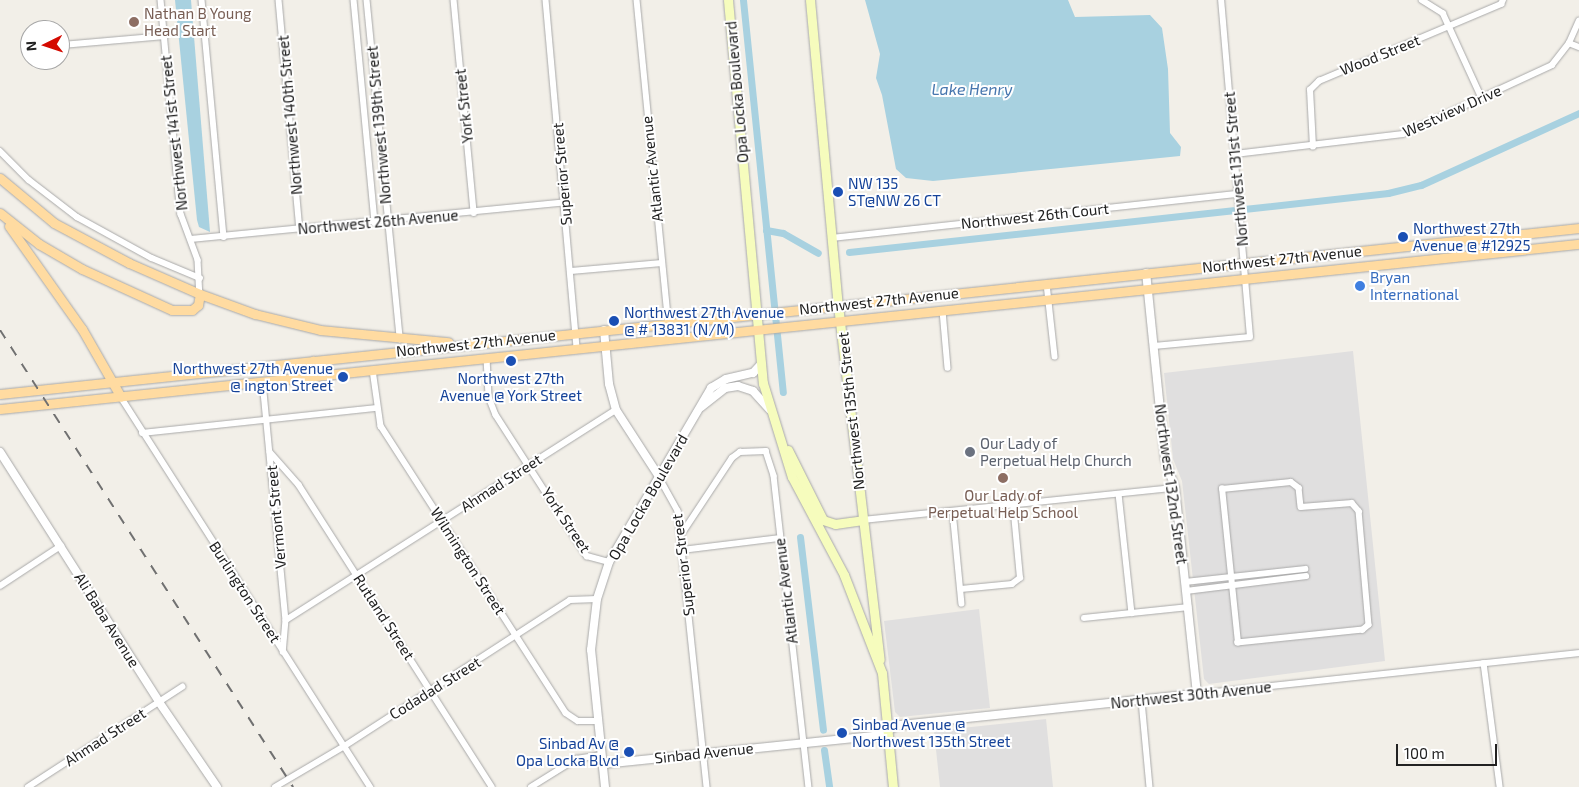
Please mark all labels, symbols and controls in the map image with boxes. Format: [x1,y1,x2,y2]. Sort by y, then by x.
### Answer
place label: Nathan B Young Head Start [144,4,252,39]
marker: Nathan B Young Head Start [128,16,140,28]
north arrow [20,20,70,70]
street label: Opa Locka Boulevard [722,20,752,164]
street label: Wood Street [1337,31,1423,79]
street label: Northwest 140th Street [274,34,306,196]
text: N [22,40,39,52]
street label: Northwest 139th Street [363,45,395,205]
street label: Northwest 141st Street [157,54,191,212]
street label: York Street [451,68,477,144]
water label: Lake Henry [931,79,1013,99]
street label: Westview Drive [1400,81,1504,141]
street label: Northwest 131st Street [1220,91,1252,247]
street label: Atlantic Avenue [637,115,667,223]
street label: Superior Street [549,122,575,226]
place label: NW 135 ST@NW 26 CT [848,174,941,209]
marker: NW 135 ST@NW 26 CT [832,186,844,198]
street label: Northwest 26th Court [960,199,1110,233]
street label: Northwest 26th Avenue [297,206,459,238]
place label: Northwest 27th Avenue @ #12925 [1413,219,1530,254]
marker: Northwest 27th Avenue @ #12925 [1397,231,1409,243]
street label: Northwest 27th Avenue [1201,242,1363,276]
place label: Bryan International [1370,268,1459,303]
marker: Bryan International [1354,280,1366,292]
street label: Northwest 27th Avenue [798,284,960,318]
place label: Northwest 27th Avenue @ # 13831 (N/M) [624,303,785,338]
marker: Northwest 27th Avenue @ # 13831 (N/M) [608,315,620,327]
street label: Northwest 27th Avenue [395,326,557,360]
street label: Northwest 135th Street [834,331,868,491]
marker: Northwest 27th Avenue @ York Street [505,355,517,367]
place label: Northwest 27th Avenue @ ington Street [172,359,333,394]
place label: Northwest 27th Avenue @ York Street [440,369,582,404]
marker: Northwest 27th Avenue @ ington Street [337,371,349,383]
street label: Northwest 132nd Street [1151,403,1191,565]
street label: Opa Locka Boulevard [605,431,691,563]
place label: Our Lady of Perpetual Help Church [980,434,1132,469]
marker: Our Lady of Perpetual Help Church [964,446,976,458]
street label: Ahmad Street [457,450,545,516]
street label: Vermont Street [263,465,289,569]
marker: Our Lady of Perpetual Help School [997,472,1009,484]
street label: York Street [538,484,594,556]
place label: Our Lady of Perpetual Help School [928,486,1078,521]
street label: Wilmington Street [427,504,509,618]
street label: Superior Street [668,513,698,617]
street label: Atlantic Avenue [771,537,801,645]
street label: Burlington Street [206,538,284,646]
street label: Ali Baba Avenue [71,569,143,671]
street label: Rutland Street [350,571,418,663]
street label: Codadad Street [386,653,484,723]
street label: Northwest 30th Avenue [1109,678,1273,712]
street label: Ahmad Street [61,704,149,770]
place label: Sinbad Avenue @ Northwest 135th Street [852,715,1010,750]
marker: Sinbad Avenue @ Northwest 135th Street [836,727,848,739]
place label: Sinbad Av @ Opa Locka Blvd [516,734,619,769]
scale bar [1399,734,1500,766]
street label: Sinbad Avenue [653,739,755,767]
text: 100 m [1404,744,1445,762]
marker: Sinbad Av @ Opa Locka Blvd [623,746,635,758]

